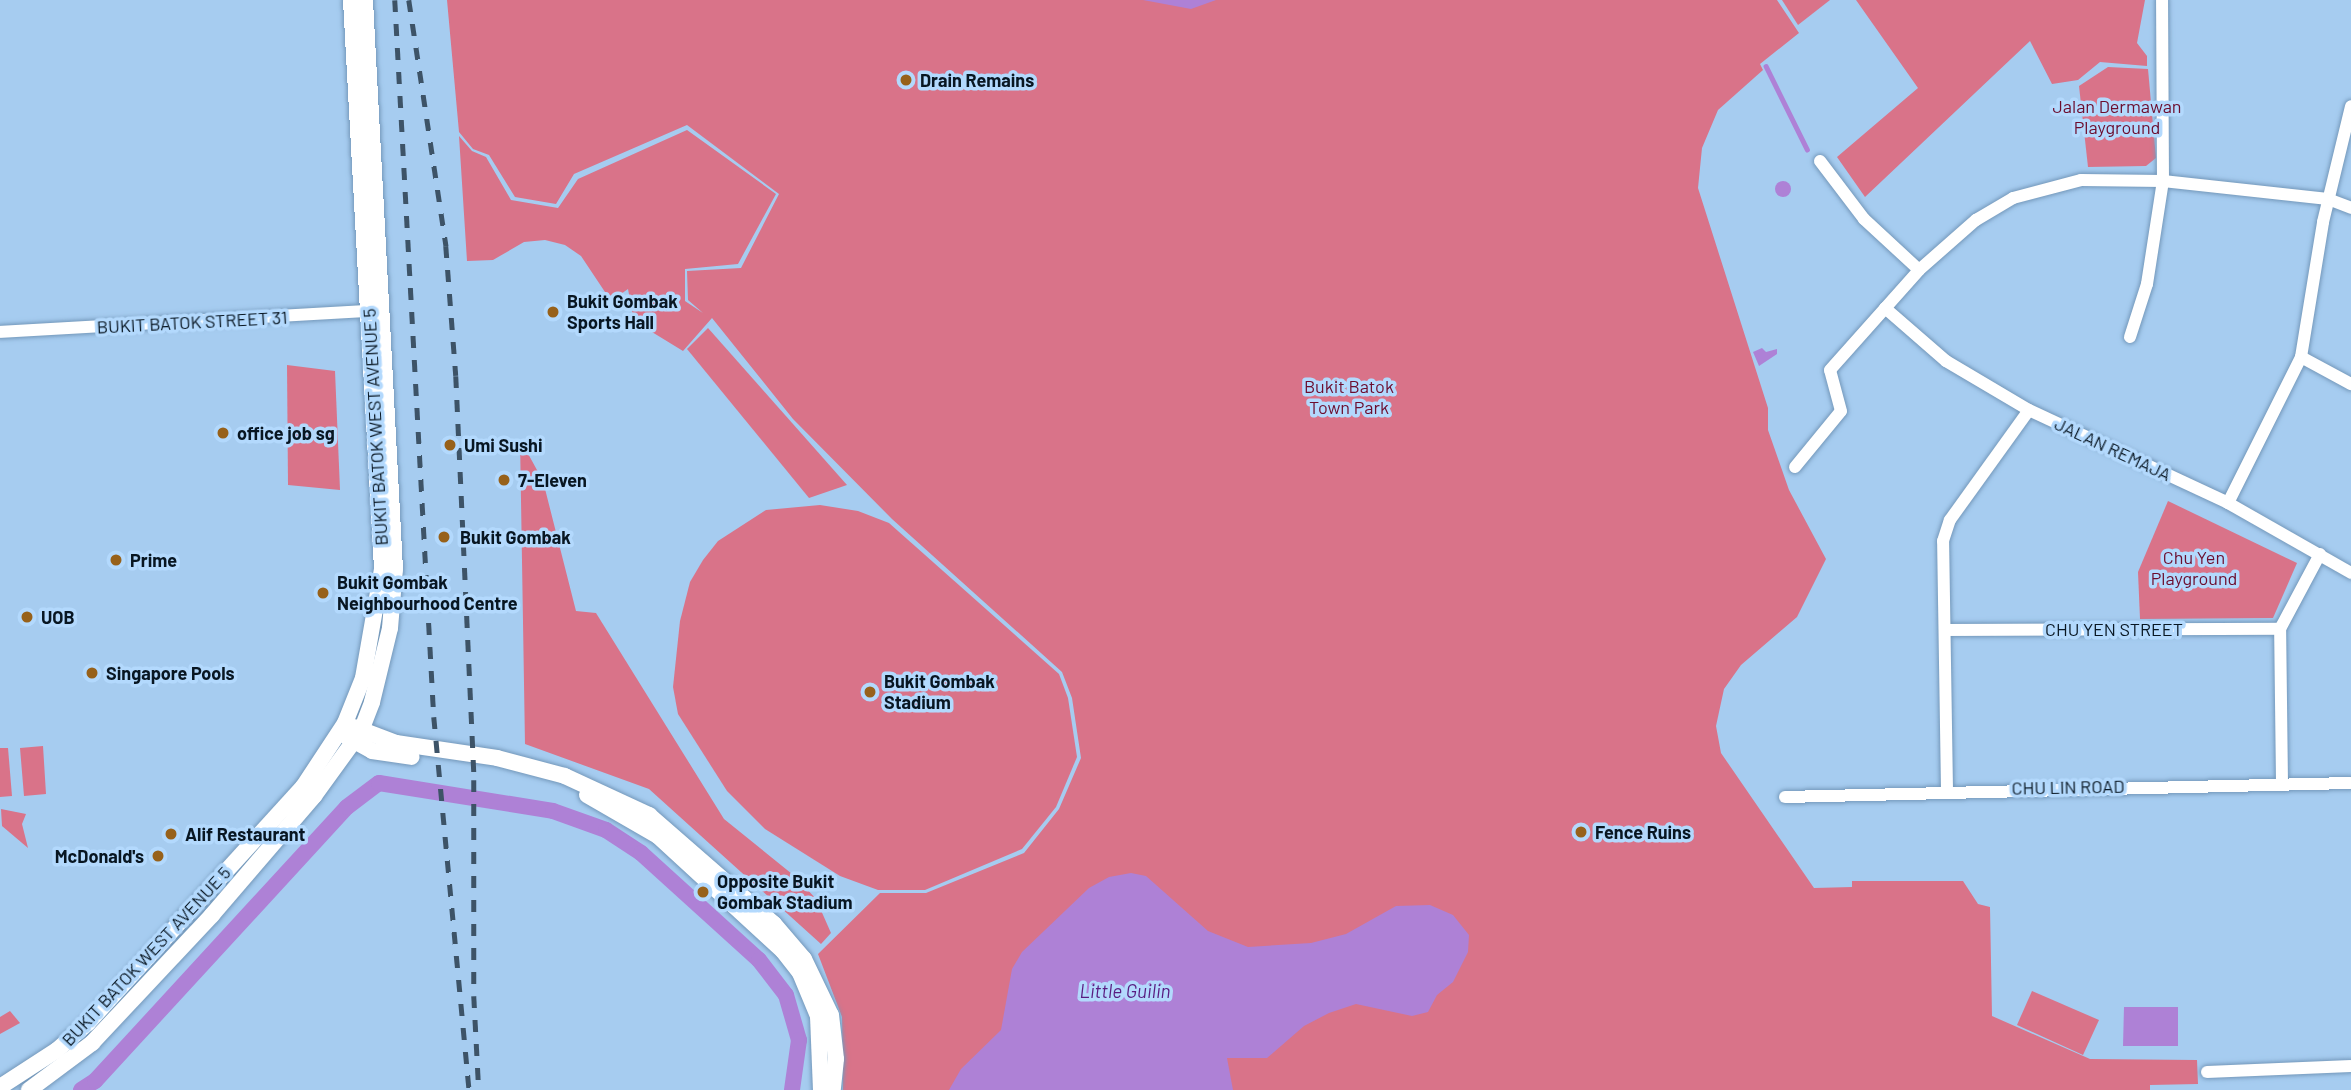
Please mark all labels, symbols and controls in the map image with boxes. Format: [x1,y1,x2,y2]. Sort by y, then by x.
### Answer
place label: Drain Remains [920,69,1034,91]
marker: Drain Remains [898,72,914,88]
park label: Jalan Dermawan Playground [2052,96,2182,138]
place label: Bukit Gombak Sports Hall [567,291,678,334]
marker: Bukit Gombak Sports Hall [545,304,561,320]
street label: BUKIT BATOK STREET 31 [96,306,288,338]
street label: BUKIT BATOK WEST AVENUE 5 [358,308,392,546]
park label: Bukit Batok Town Park [1304,376,1394,418]
street label: JALAN REMAJA [2051,413,2175,485]
place label: office job sg [237,422,335,444]
marker: office job sg [215,425,231,441]
place label: Umi Sushi [464,434,543,456]
marker: Umi Sushi [442,437,458,453]
place label: 7-Eleven [518,469,587,491]
marker: 7-Eleven [496,472,512,488]
place label: Bukit Gombak [460,526,571,548]
marker: Bukit Gombak [434,527,454,547]
park label: Chu Yen Playground [2151,547,2237,590]
place label: Prime [130,549,177,571]
marker: Prime [108,552,124,568]
place label: Bukit Gombak Neighbourhood Centre [337,572,518,614]
marker: Bukit Gombak Neighbourhood Centre [315,585,331,601]
place label: UOB [41,606,75,628]
marker: UOB [19,609,35,625]
street label: CHU YEN STREET [2045,618,2183,640]
place label: Singapore Pools [106,662,235,684]
marker: Singapore Pools [84,665,100,681]
place label: Bukit Gombak Stadium [884,671,995,714]
marker: Bukit Gombak Stadium [862,684,878,700]
street label: CHU LIN ROAD [2011,775,2125,799]
place label: Fence Ruins [1595,821,1691,843]
place label: Alif Restaurant [185,823,305,845]
marker: Fence Ruins [1573,824,1589,840]
marker: Alif Restaurant [163,826,179,842]
place label: McDonald's [55,845,144,867]
marker: McDonald's [150,848,166,864]
street label: BUKIT BATOK WEST AVENUE 5 [57,862,235,1050]
place label: Opposite Bukit Gombak Stadium [717,871,853,914]
marker: Opposite Bukit Gombak Stadium [695,884,711,900]
water label: Little Guilin [1079,980,1171,1002]

